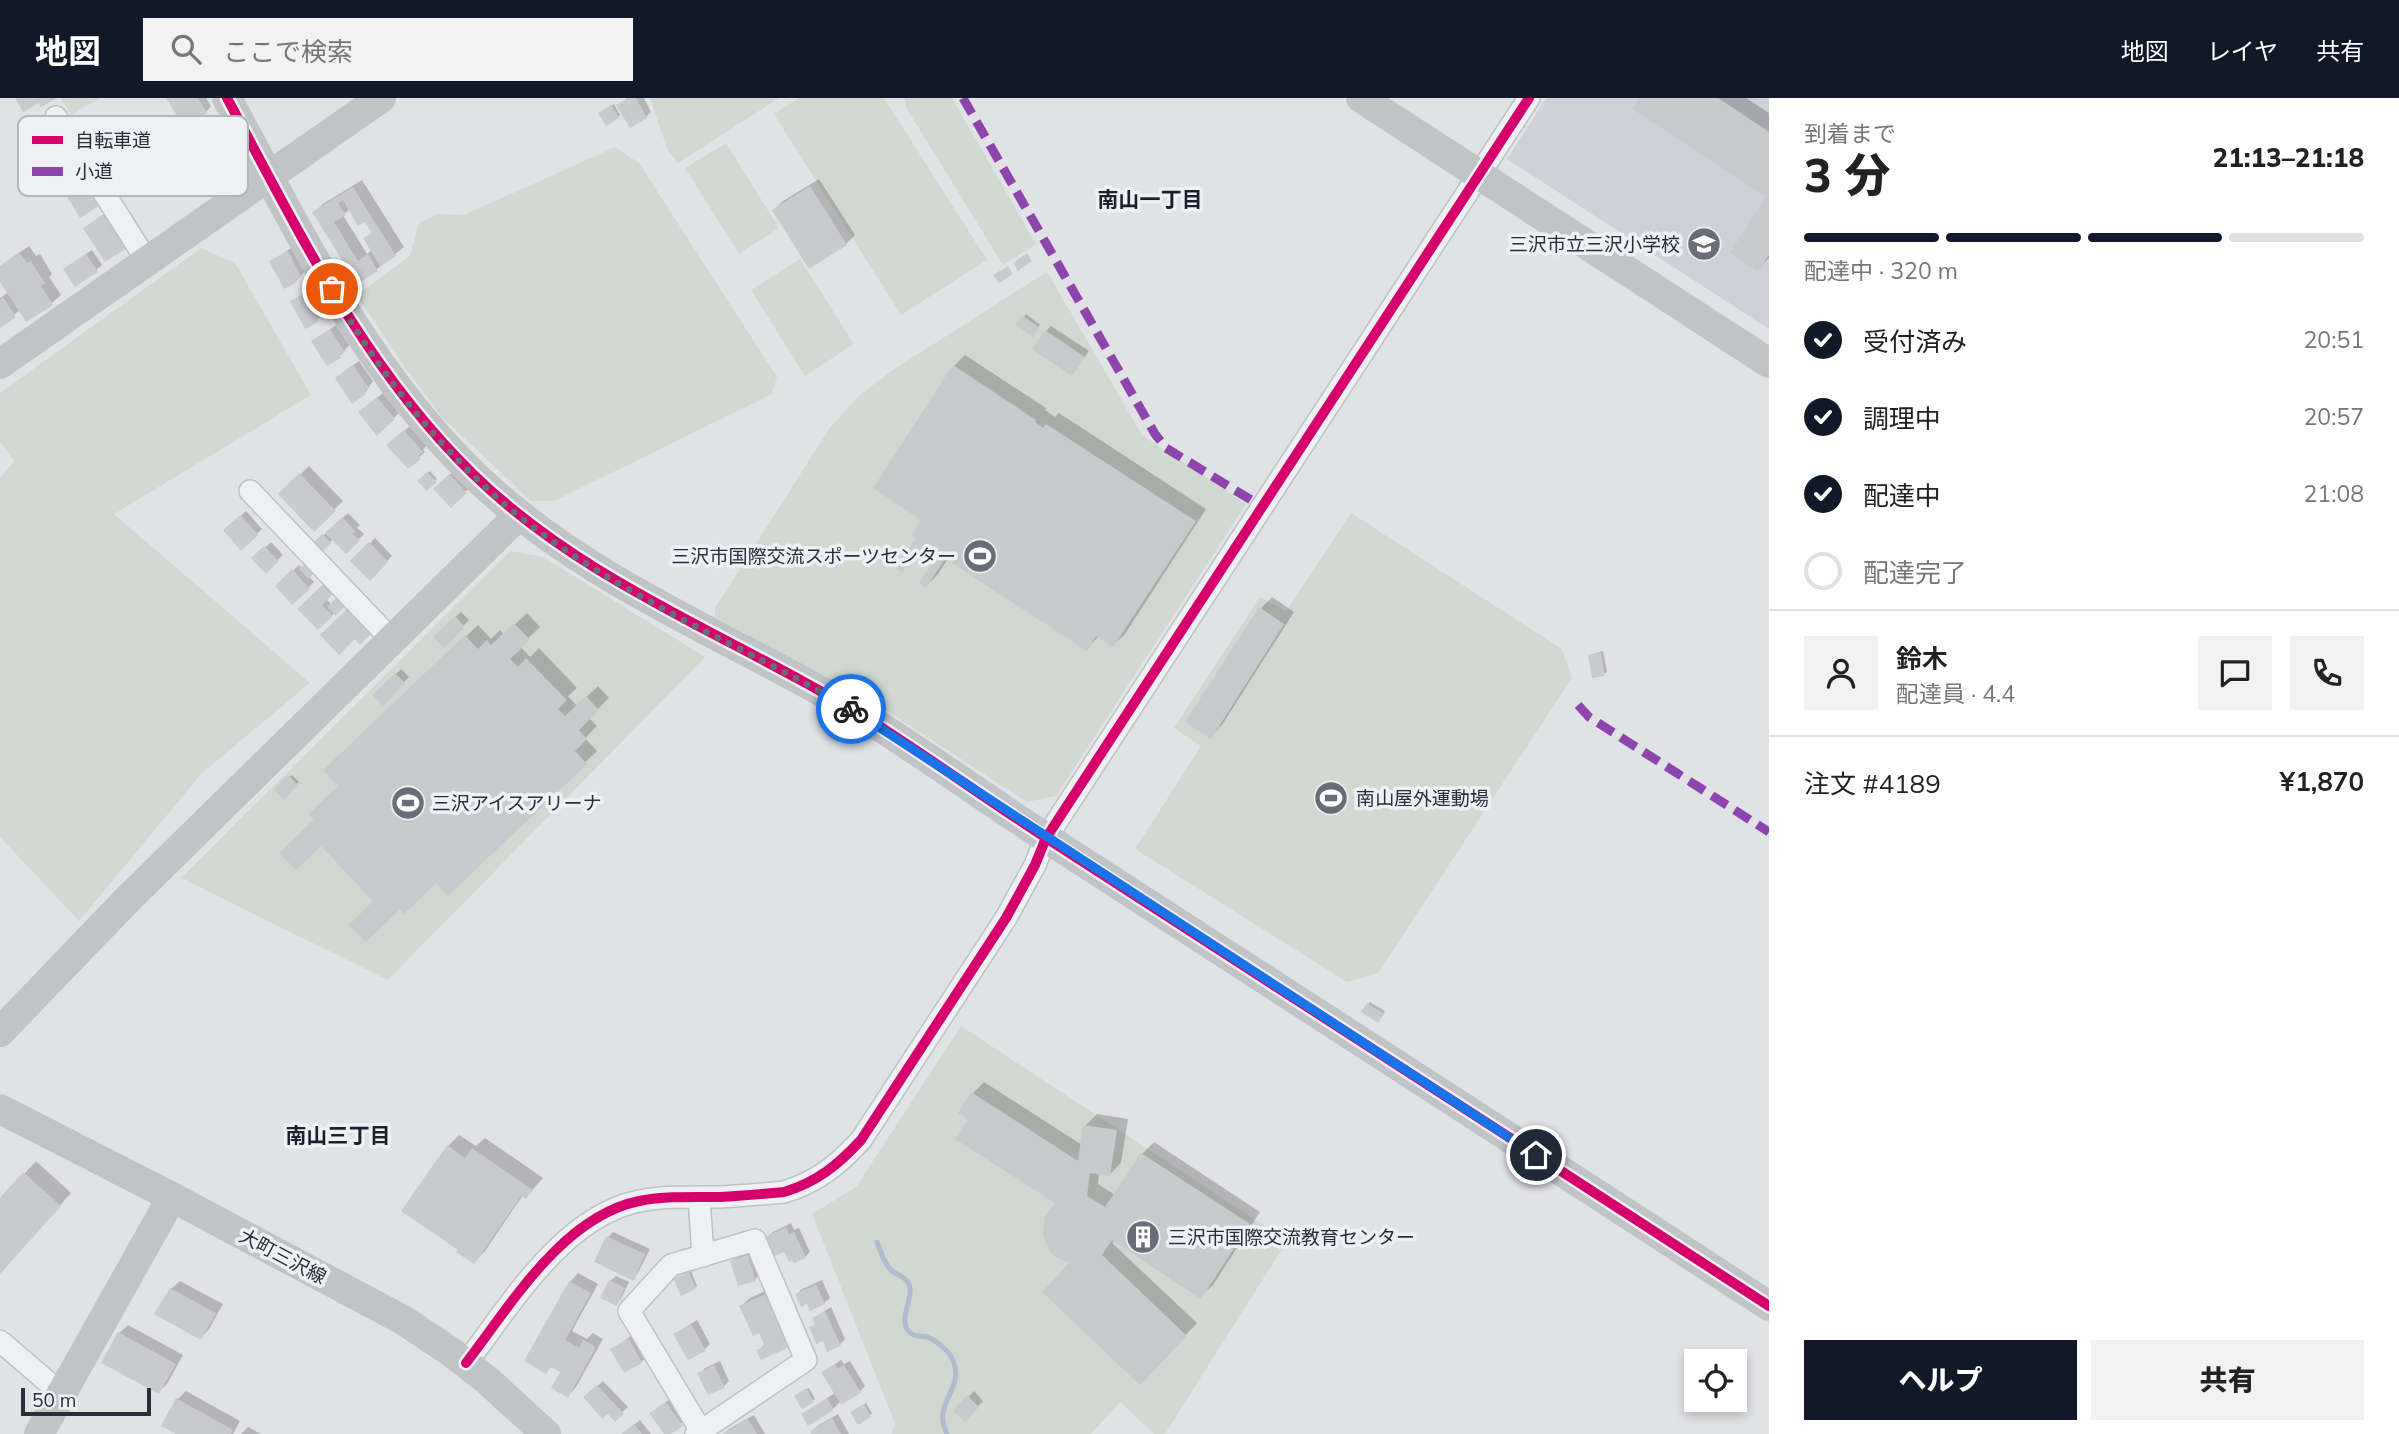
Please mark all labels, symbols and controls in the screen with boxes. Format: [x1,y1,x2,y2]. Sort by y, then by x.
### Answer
search box [143,18,633,81]
text: 地図 [35,30,101,71]
icon: search [167,30,205,68]
text: ここで検索 [223,35,353,68]
text: 地図 [2121,36,2169,66]
text: レイヤ [2207,36,2278,66]
text: 共有 [2316,36,2364,66]
legend [18,116,248,196]
text: 到着まで [1804,119,1896,148]
text: 自転車道 [75,128,151,152]
text: 21:13–21:18 [2213,141,2364,174]
text: 3 分 [1804,146,1891,204]
text: 小道 [75,159,113,183]
district label: 南山一丁目 [1098,186,1203,212]
school or university icon: 三沢市立三沢小学校 [1685,225,1723,263]
place label: 三沢市立三沢小学校 [1509,232,1680,256]
text: 配達中 · 320 m [1804,256,1958,285]
pin [302,259,362,319]
icon: bag [313,270,351,308]
icon: check [1804,321,1842,359]
text: 受付済み [1863,325,1967,358]
text: 20:51 [2304,325,2364,354]
icon: check [1804,398,1842,436]
text: 調理中 [1863,402,1941,435]
text: 20:57 [2304,402,2364,431]
icon: check [1804,475,1842,513]
text: 配達中 [1863,479,1941,512]
text: 21:08 [2304,479,2364,508]
sports icon: 三沢市国際交流スポーツセンター [961,537,999,575]
place label: 三沢市国際交流スポーツセンター [671,544,956,568]
text: 配達完了 [1863,556,1967,589]
button: person [1804,636,1878,710]
button: chat [2198,636,2272,710]
button: phone [2290,636,2364,710]
text: 鈴木 [1896,642,1948,675]
courier [816,674,886,744]
text: 配達員 · 4.4 [1896,679,2015,708]
icon: bike [832,690,870,728]
text: ¥1,870 [2280,765,2364,798]
text: 注文 #4189 [1804,767,1941,800]
sports icon: 南山屋外運動場 [1312,779,1350,817]
sports icon: 三沢アイスアリーナ [389,784,427,822]
place label: 南山屋外運動場 [1356,786,1489,810]
place label: 三沢アイスアリーナ [432,791,601,815]
district label: 南山三丁目 [286,1122,391,1148]
pin [1506,1125,1566,1185]
icon: home [1517,1136,1555,1174]
building icon: 三沢市国際交流教育センター [1124,1218,1162,1256]
street label: 大町三沢線 [235,1223,331,1289]
place label: 三沢市国際交流教育センター [1168,1225,1415,1249]
button: ヘルプ [1804,1340,2077,1420]
button: 共有 [2091,1340,2364,1420]
map controls [1684,1349,1747,1412]
button: locate [1684,1349,1747,1412]
scale bar [21,1385,150,1417]
text: 50 m [32,1388,76,1412]

